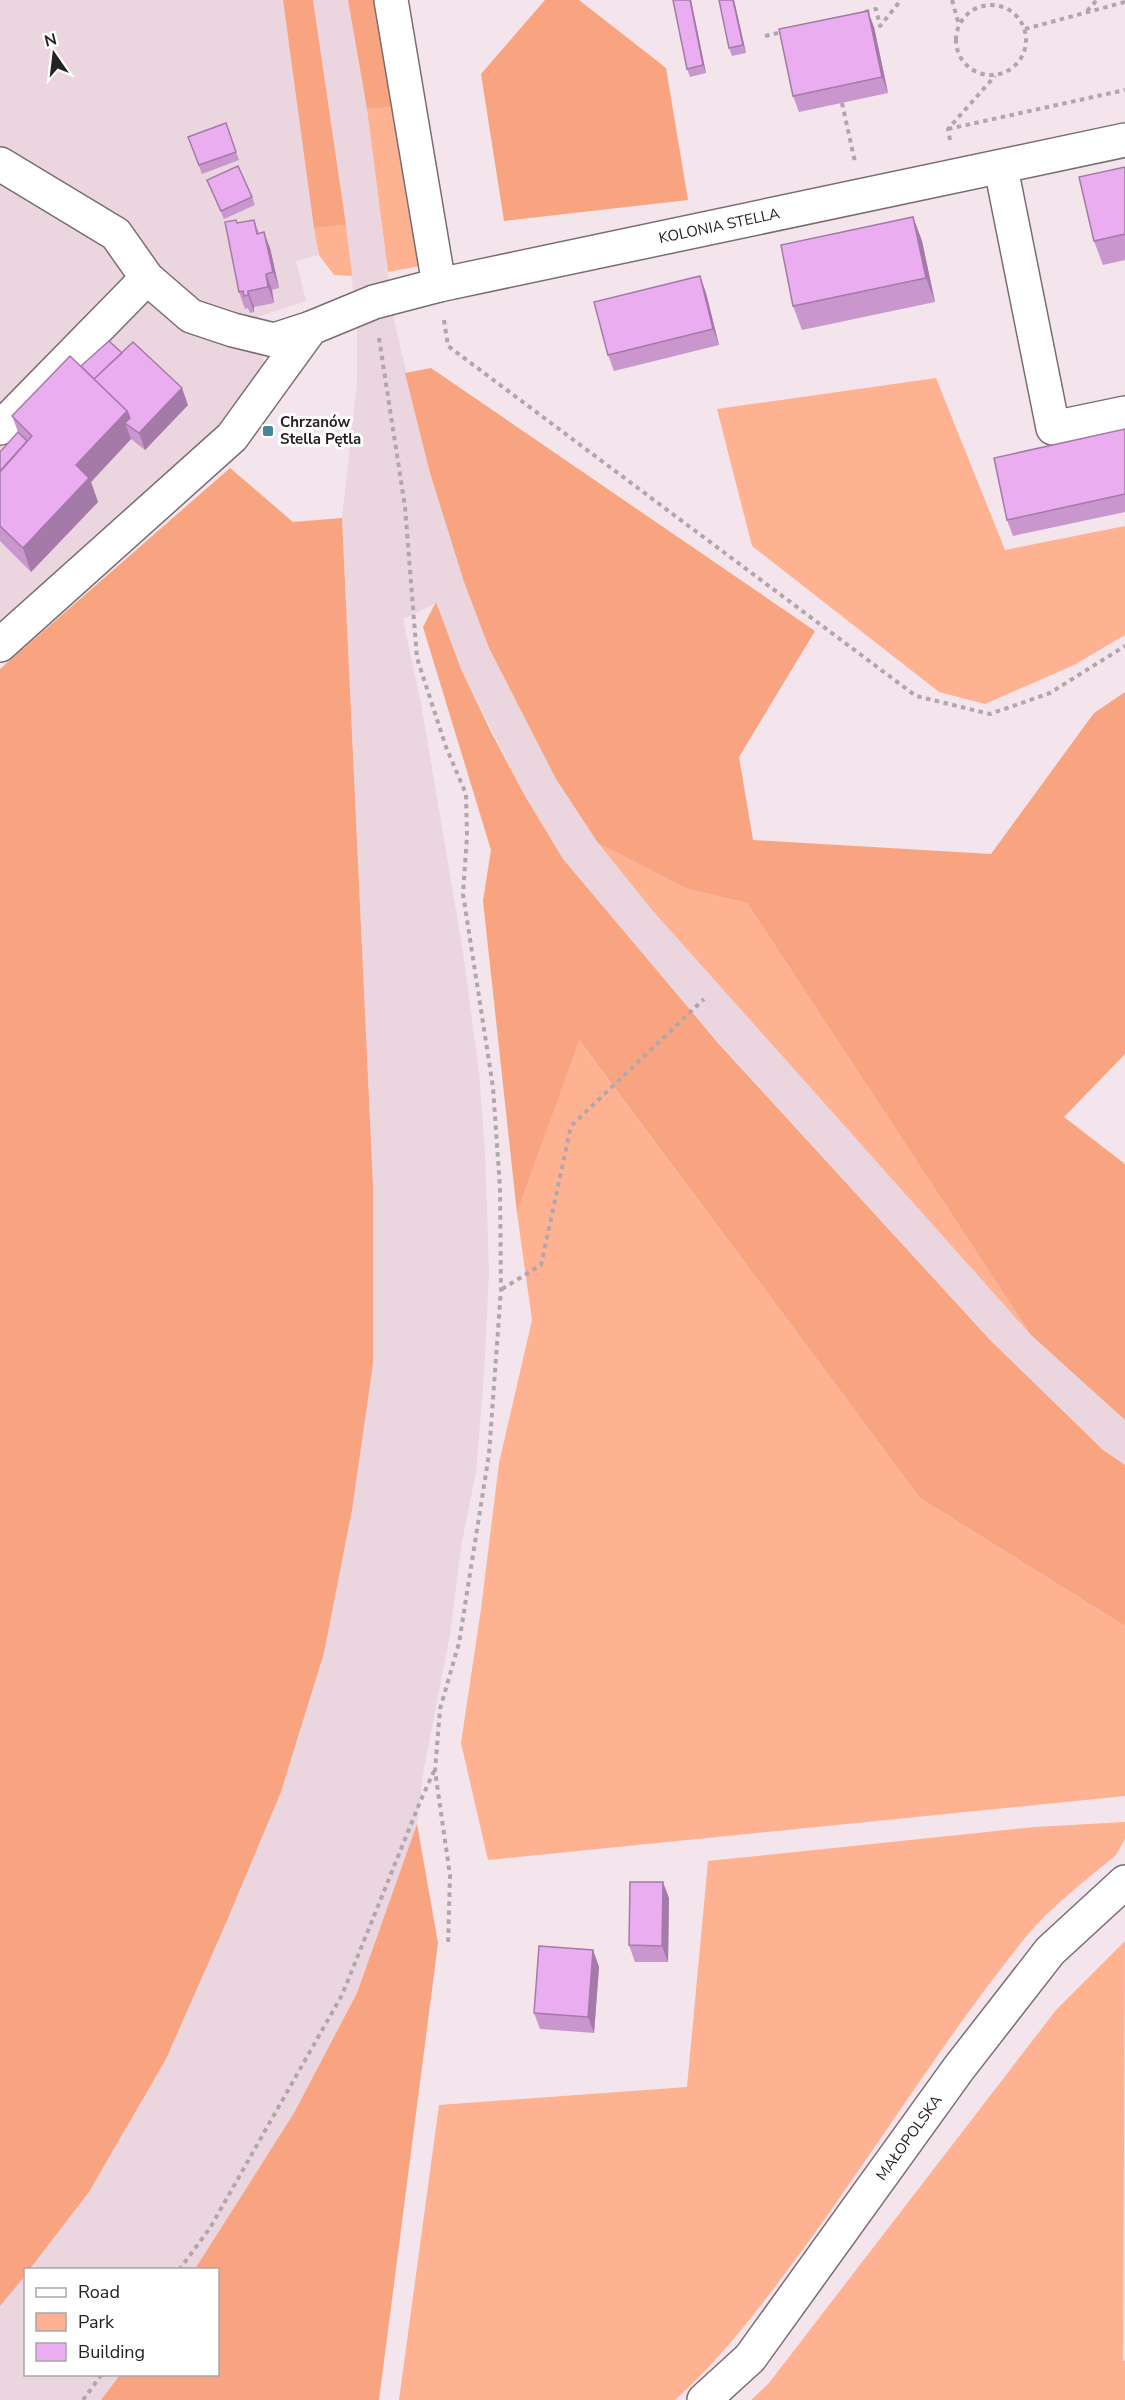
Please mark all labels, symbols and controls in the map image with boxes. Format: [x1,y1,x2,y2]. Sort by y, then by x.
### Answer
north arrow [24,24,84,84]
text: N [42,28,59,53]
street label: KOLONIA STELLA [657,203,782,248]
place label: Chrzanów Stella Pętla [280,412,361,449]
marker: Chrzanów Stella Pętla [261,424,275,438]
street label: MAŁOPOLSKA [871,2091,946,2184]
legend [24,2268,219,2376]
text: Road [78,2280,120,2304]
text: Park [78,2310,115,2334]
text: Building [78,2340,145,2364]

